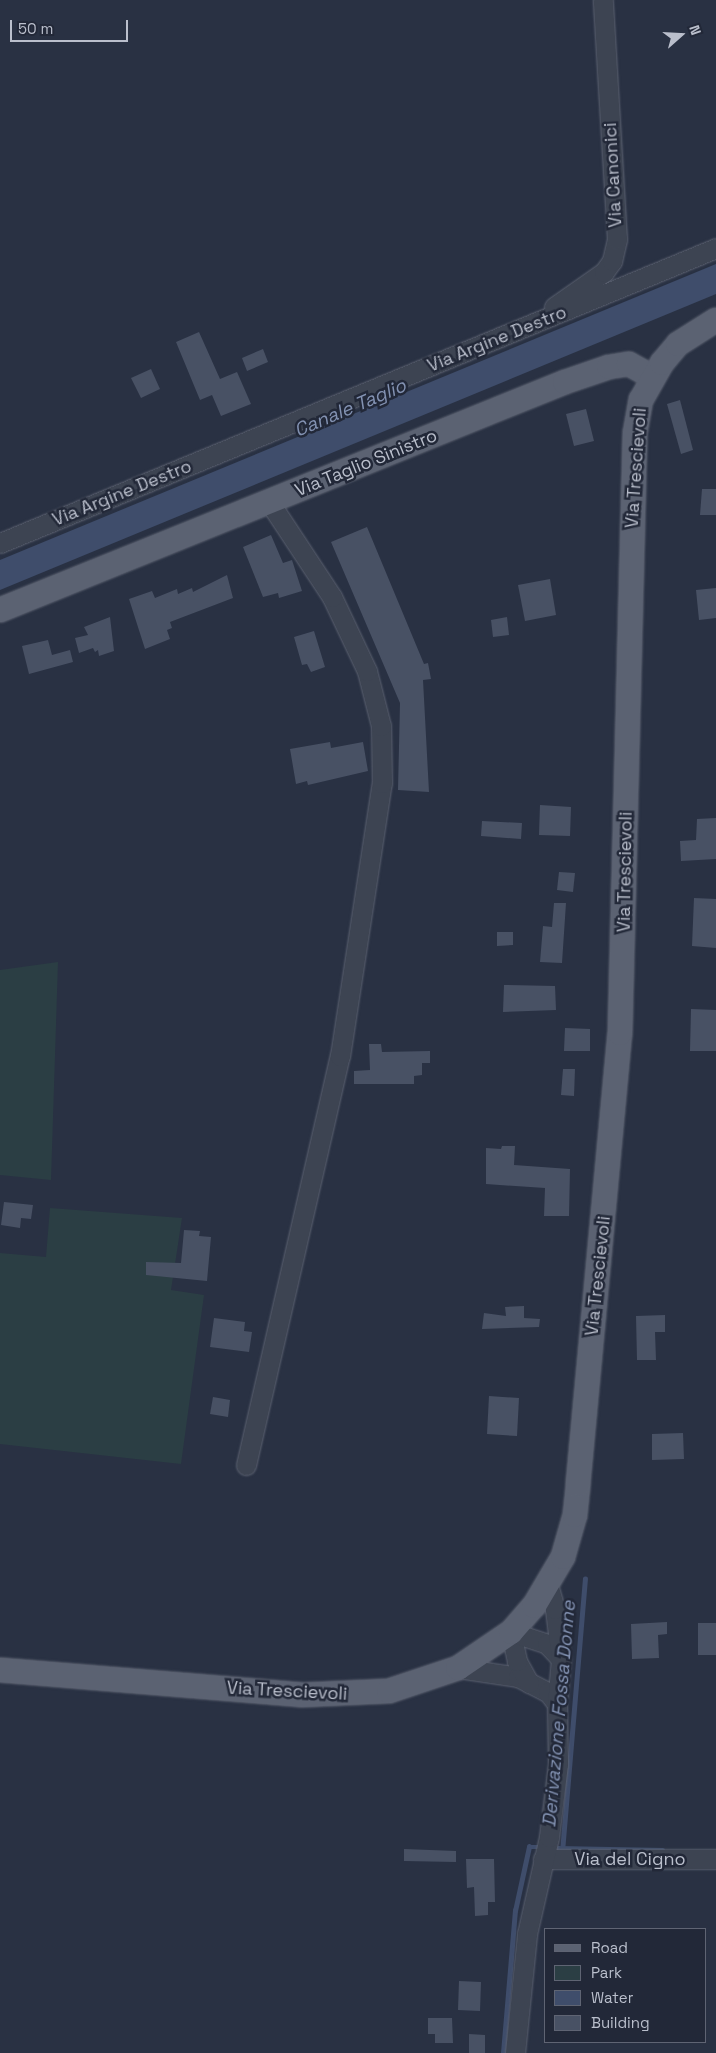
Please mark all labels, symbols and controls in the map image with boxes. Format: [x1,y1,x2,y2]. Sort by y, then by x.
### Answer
scale bar [12,10,130,42]
north arrow [656,10,706,60]
text: 50 m [18,19,53,38]
text: N [685,23,705,37]
street label: Via Canonici [599,122,627,228]
street label: Via Argine Destro [424,301,570,377]
water label: Canale Taglio [290,374,410,442]
street label: Via Trescievoli [621,407,651,529]
street label: Via Taglio Sinistro [292,425,440,501]
street label: Via Argine Destro [49,455,195,531]
street label: Via Trescievoli [613,811,637,933]
street label: Via Trescievoli [581,1215,615,1337]
water label: Derivazione Fossa Donne [538,1600,580,1828]
street label: Via Trescievoli [226,1677,348,1705]
street label: Via del Cigno [574,1848,686,1870]
legend [544,1928,706,2043]
text: Road [591,1938,628,1957]
text: Park [591,1963,622,1982]
text: Water [591,1988,633,2007]
text: Building [591,2013,650,2032]

